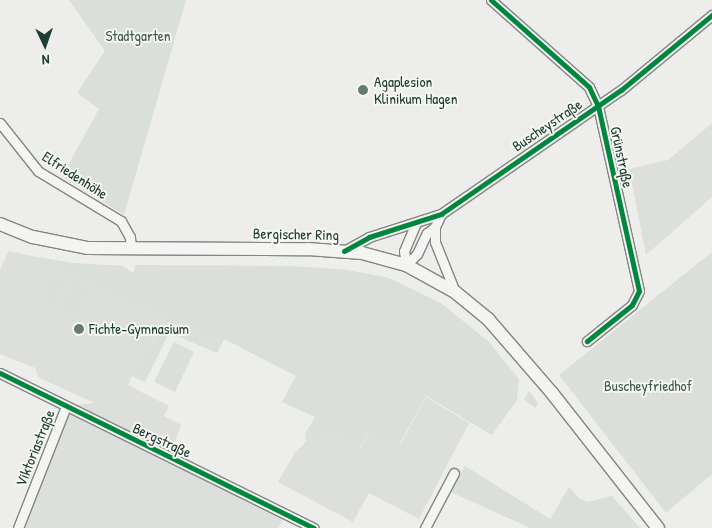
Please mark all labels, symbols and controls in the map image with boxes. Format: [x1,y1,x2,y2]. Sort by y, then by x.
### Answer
north arrow [20,20,70,70]
park label: Stadtgarten [105,27,171,45]
text: N [42,51,50,70]
place label: Agaplesion Klinikum Hagen [374,72,458,107]
marker: Agaplesion Klinikum Hagen [356,83,370,97]
street label: Buscheystraße [509,95,585,155]
street label: Grünstraße [607,125,637,189]
street label: Elfriedenhöhe [39,147,111,203]
street label: Bergischer Ring [253,224,339,244]
place label: Fichte-Gymnasium [89,320,189,338]
marker: Fichte-Gymnasium [73,323,85,335]
park label: Buscheyfriedhof [604,377,692,395]
street label: Viktoriastraße [12,407,58,489]
street label: Bergstraße [130,419,194,461]

